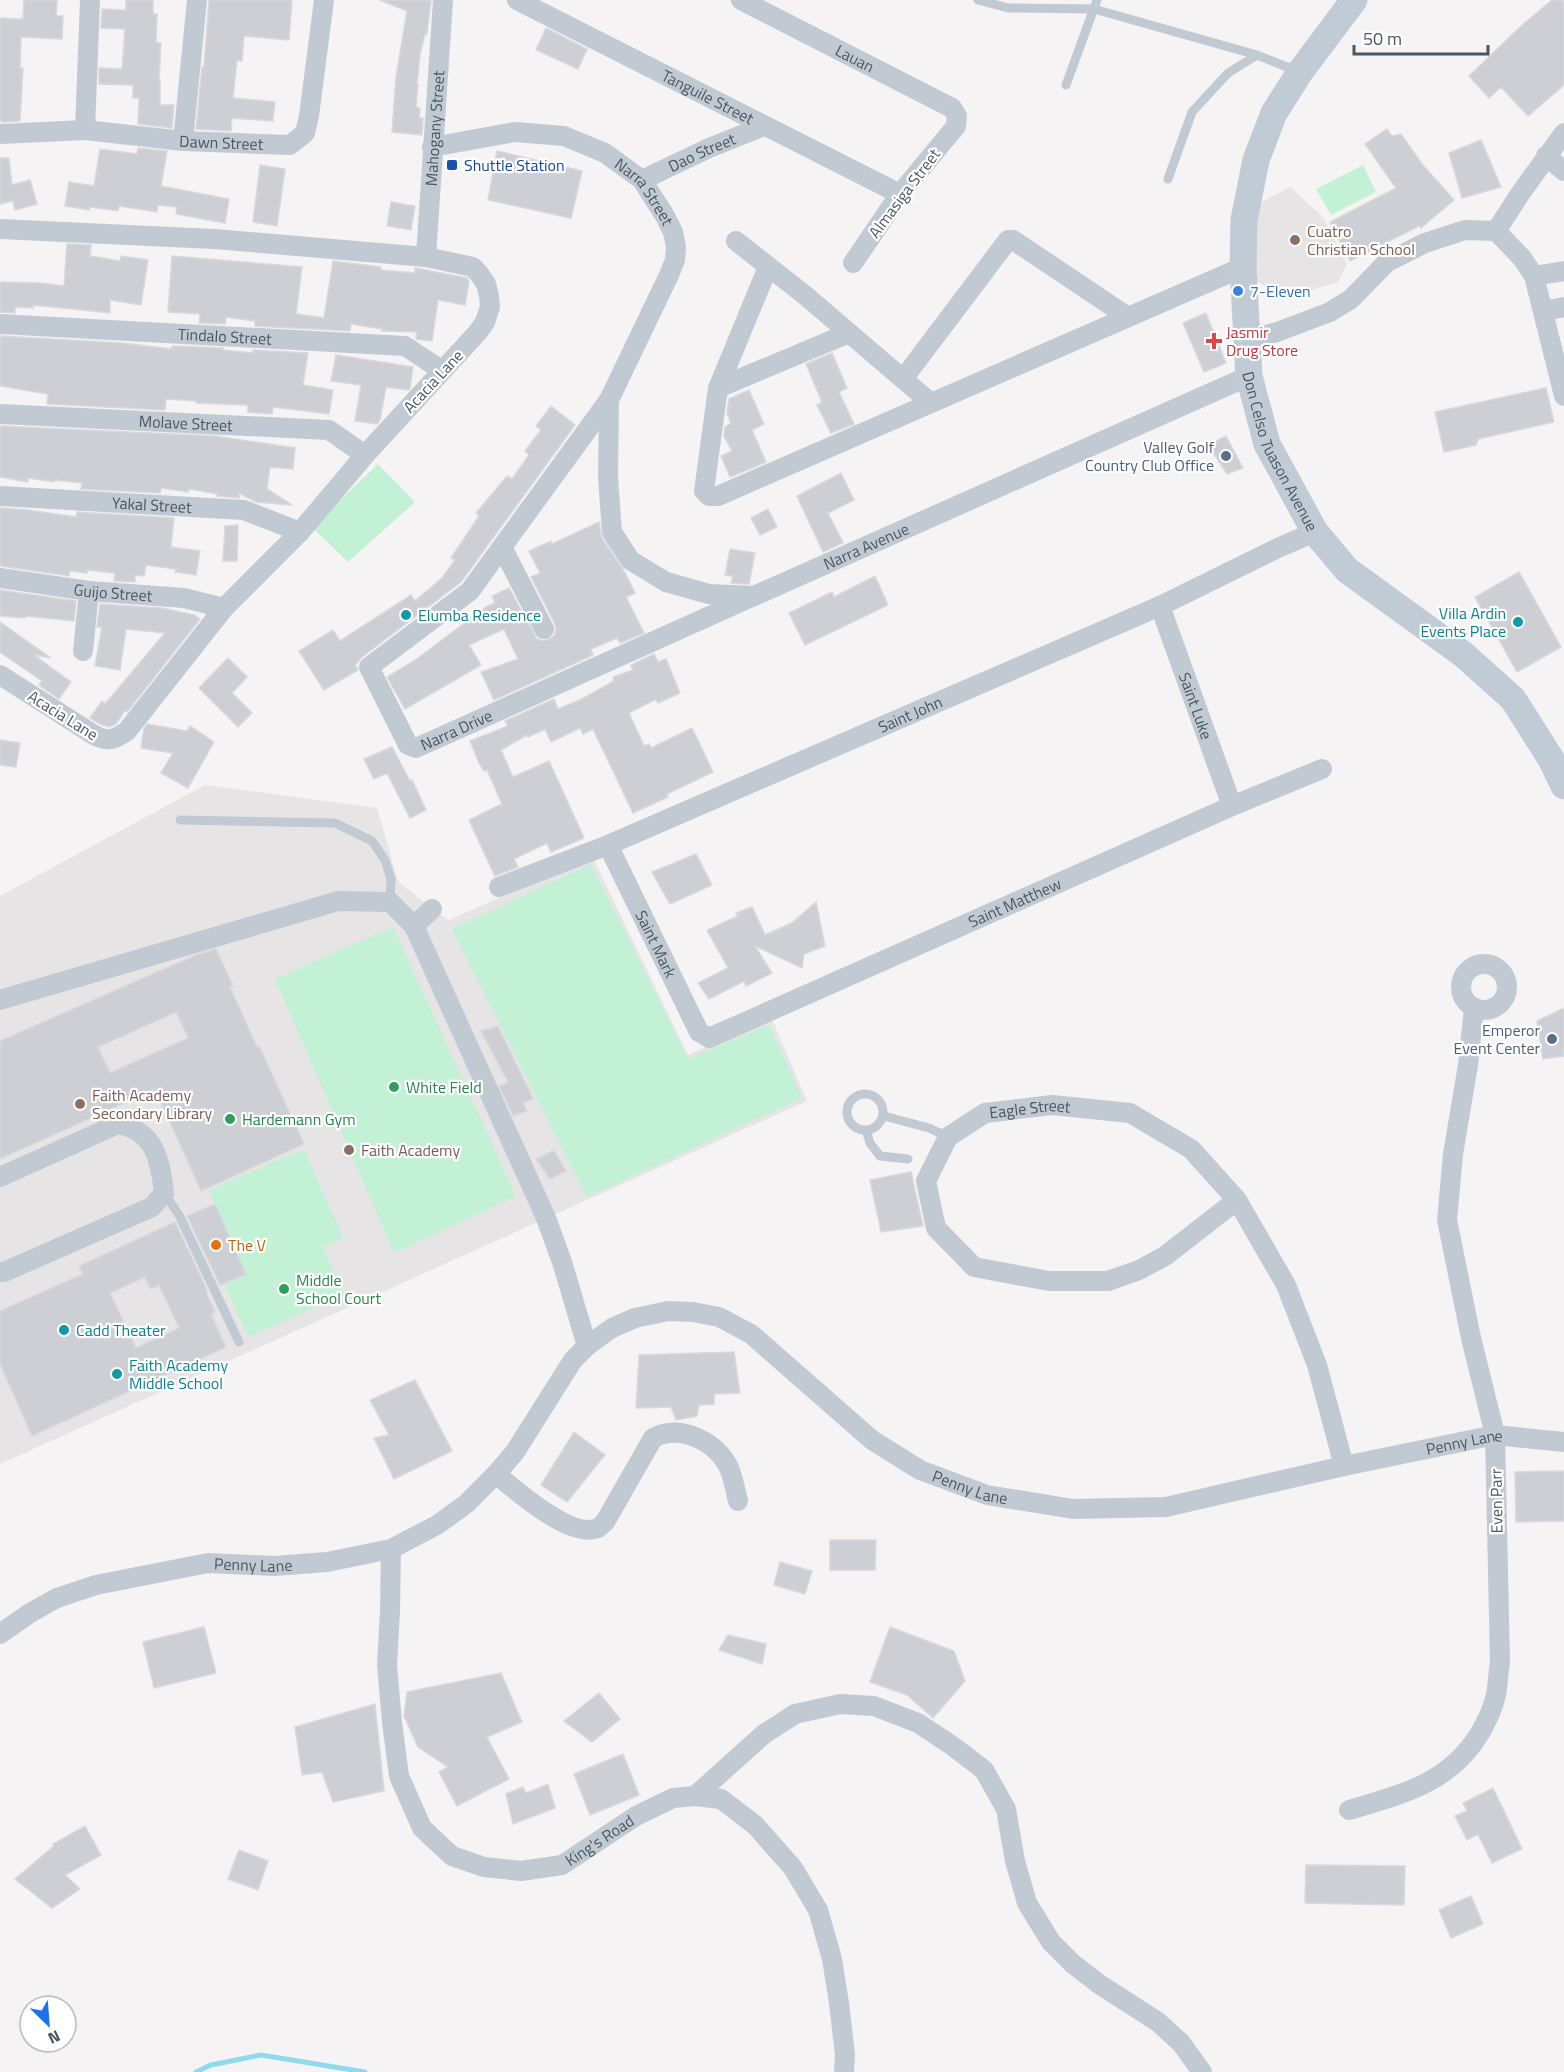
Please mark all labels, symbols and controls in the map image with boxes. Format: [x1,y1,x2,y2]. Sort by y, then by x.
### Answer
scale bar [1354,18,1488,56]
text: 50 m [1363,25,1402,52]
street label: Lauan [831,38,879,78]
street label: Tanguile Street [658,63,758,130]
street label: Mahogany Street [419,69,450,187]
street label: Dao Street [664,126,739,178]
street label: Dawn Street [179,129,264,156]
street label: Almasiga Street [862,143,946,243]
street label: Narra Street [610,152,680,230]
place label: Shuttle Station [464,153,565,177]
marker: Shuttle Station [445,158,459,172]
place label: Cuatro Christian School [1307,219,1415,261]
marker: Cuatro Christian School [1288,233,1302,247]
place label: 7-Eleven [1250,279,1311,303]
marker: 7-Eleven [1231,284,1245,298]
place label: Jasmir Drug Store [1226,320,1298,362]
street label: Tindalo Street [177,322,273,351]
marker: Jasmir Drug Store [1207,334,1221,348]
street label: Acacia Lane [397,344,469,418]
street label: Don Celso Tuason Avenue [1236,369,1324,535]
street label: Molave Street [138,409,234,437]
place label: Valley Golf Country Club Office [1085,435,1215,477]
marker: Valley Golf Country Club Office [1219,449,1233,463]
street label: Yakal Street [111,490,193,519]
street label: Narra Avenue [819,517,913,576]
street label: Guijo Street [72,577,153,608]
place label: Villa Ardin Events Place [1420,601,1506,643]
place label: Elumba Residence [418,603,541,627]
marker: Elumba Residence [399,608,413,622]
marker: Villa Ardin Events Place [1511,615,1525,629]
street label: Saint Luke [1173,669,1219,743]
street label: Acacia Lane [23,684,103,746]
street label: Saint John [874,690,946,739]
street label: Narra Drive [416,703,496,757]
street label: Saint Matthew [964,871,1065,934]
street label: Saint Mark [629,906,683,982]
place label: Emperor Event Center [1454,1018,1540,1060]
marker: Emperor Event Center [1545,1032,1559,1046]
place label: White Field [406,1075,482,1099]
marker: White Field [387,1080,401,1094]
place label: Faith Academy Secondary Library [92,1083,213,1125]
street label: Eagle Street [988,1093,1072,1124]
marker: Faith Academy Secondary Library [73,1097,87,1111]
place label: Hardemann Gym [242,1107,356,1131]
marker: Hardemann Gym [223,1112,237,1126]
place label: Faith Academy [361,1138,460,1162]
marker: Faith Academy [342,1143,356,1157]
place label: The V [228,1233,266,1257]
marker: The V [209,1238,223,1252]
place label: Middle School Court [296,1268,381,1310]
marker: Middle School Court [277,1282,291,1296]
place label: Cadd Theater [76,1318,166,1342]
marker: Cadd Theater [57,1323,71,1337]
place label: Faith Academy Middle School [129,1353,228,1395]
marker: Faith Academy Middle School [110,1367,124,1381]
street label: Penny Lane [1424,1423,1504,1461]
street label: Penny Lane [929,1464,1009,1510]
street label: Even Parr [1483,1468,1509,1534]
street label: Penny Lane [214,1551,293,1578]
street label: King's Road [560,1809,639,1872]
north arrow [18,1994,78,2054]
text: N [44,2024,64,2051]

